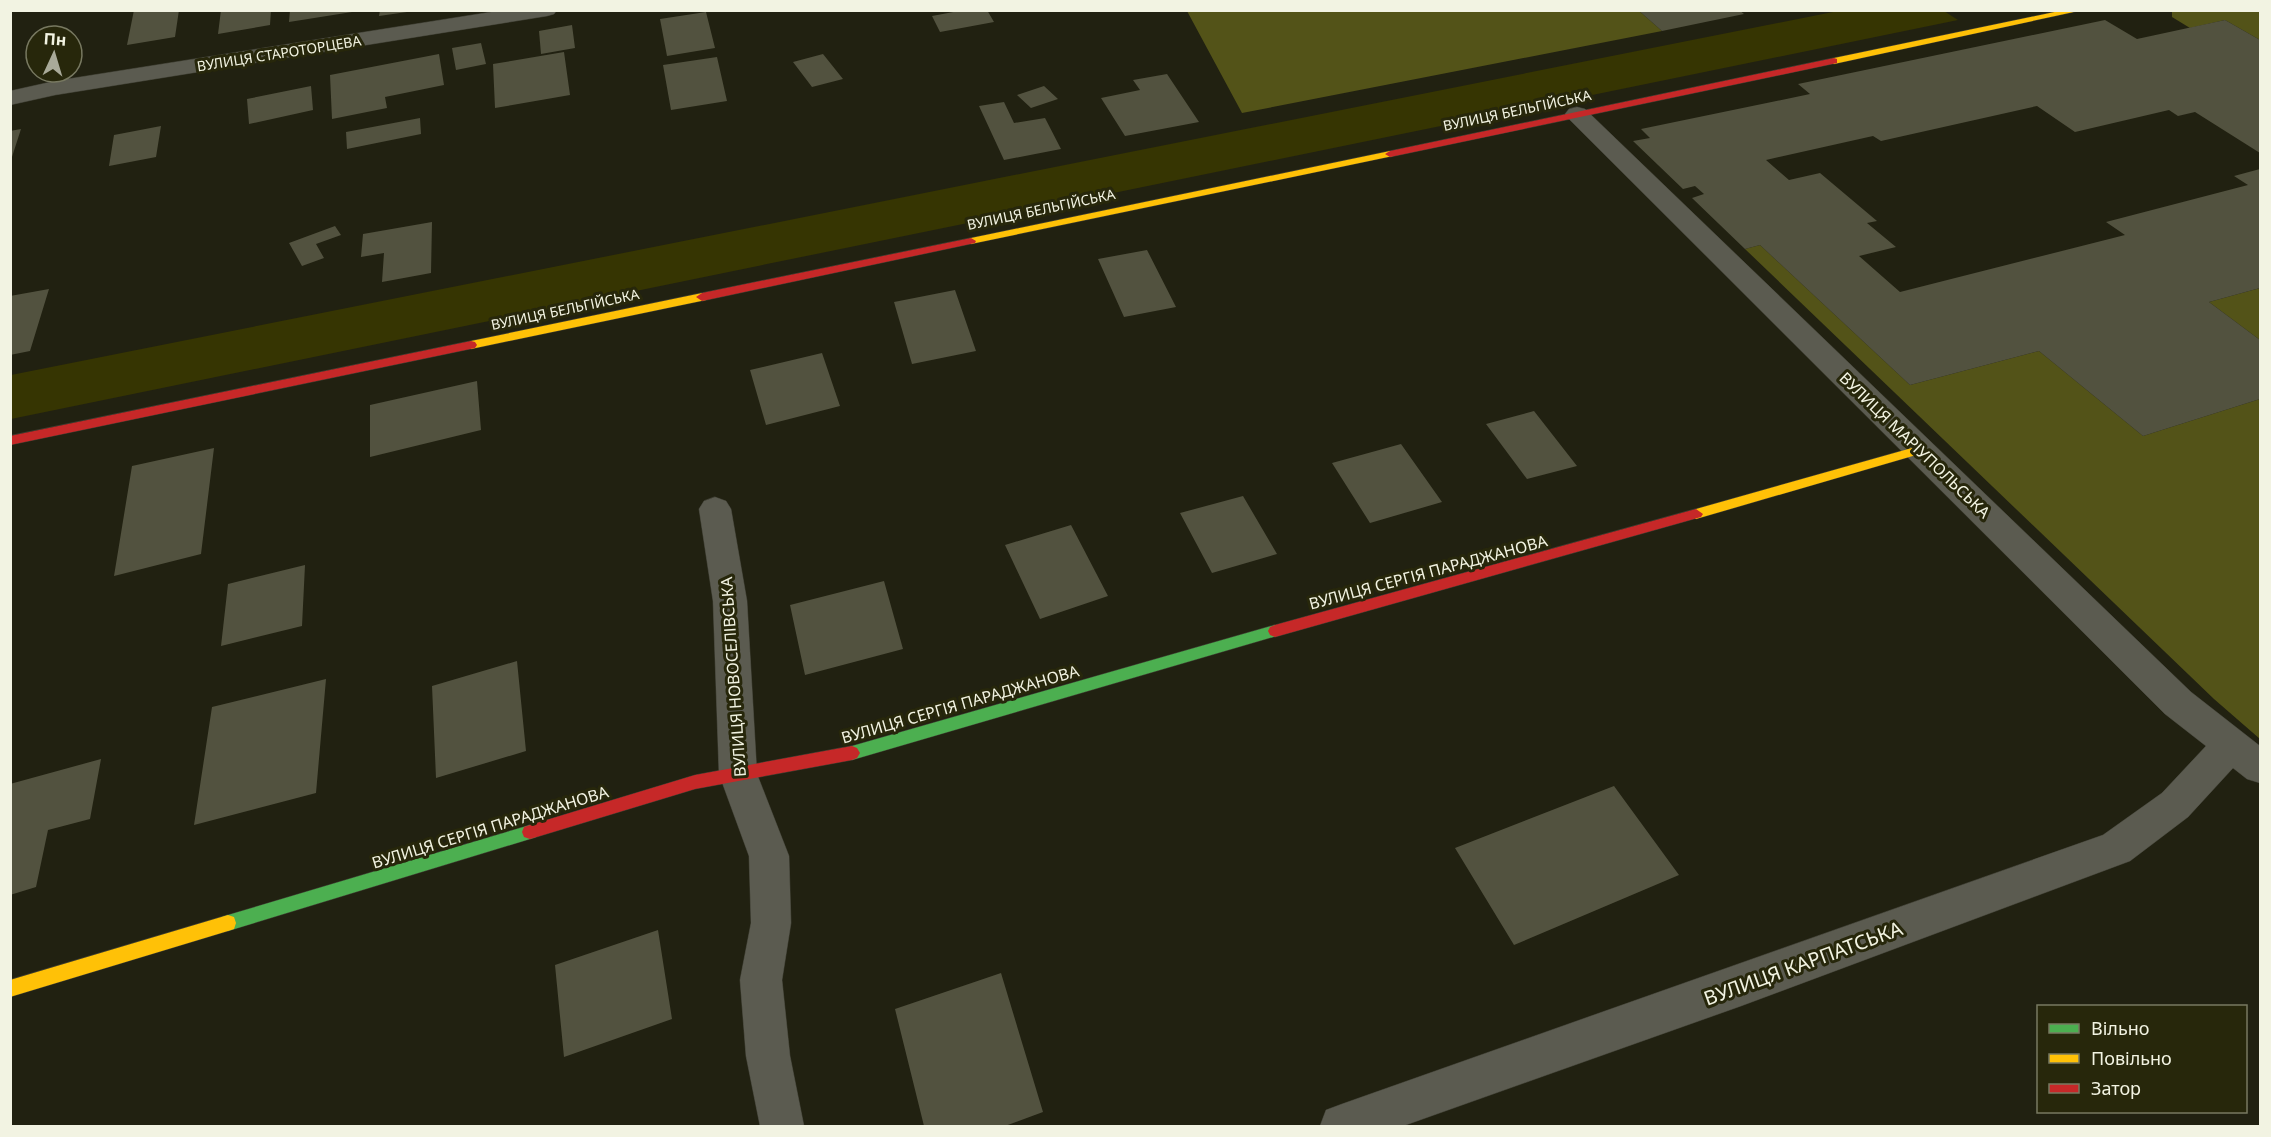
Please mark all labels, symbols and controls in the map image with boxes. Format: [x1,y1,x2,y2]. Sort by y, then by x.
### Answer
north arrow [24,24,84,84]
text: Пн [43,27,67,51]
street label: ВУЛИЦЯ СТАРОТОРЦЕВА [195,31,363,75]
street label: ВУЛИЦЯ БЕЛЬГІЙСЬКА [1441,85,1593,135]
street label: ВУЛИЦЯ БЕЛЬГІЙСЬКА [965,184,1117,234]
street label: ВУЛИЦЯ БЕЛЬГІЙСЬКА [489,284,641,334]
street label: ВУЛИЦЯ МАРІУПОЛЬСЬКА [1835,367,1996,524]
street label: ВУЛИЦЯ СЕРГІЯ ПАРАДЖАНОВА [1306,529,1551,614]
street label: ВУЛИЦЯ НОВОСЕЛІВСЬКА [715,576,751,778]
street label: ВУЛИЦЯ СЕРГІЯ ПАРАДЖАНОВА [839,659,1082,749]
street label: ВУЛИЦЯ СЕРГІЯ ПАРАДЖАНОВА [369,780,612,874]
street label: ВУЛИЦЯ КАРПАТСЬКА [1700,914,1906,1012]
legend [2037,1005,2247,1113]
text: Вільно [2091,1016,2149,1040]
text: Повільно [2091,1046,2172,1070]
text: Затор [2091,1076,2141,1100]

